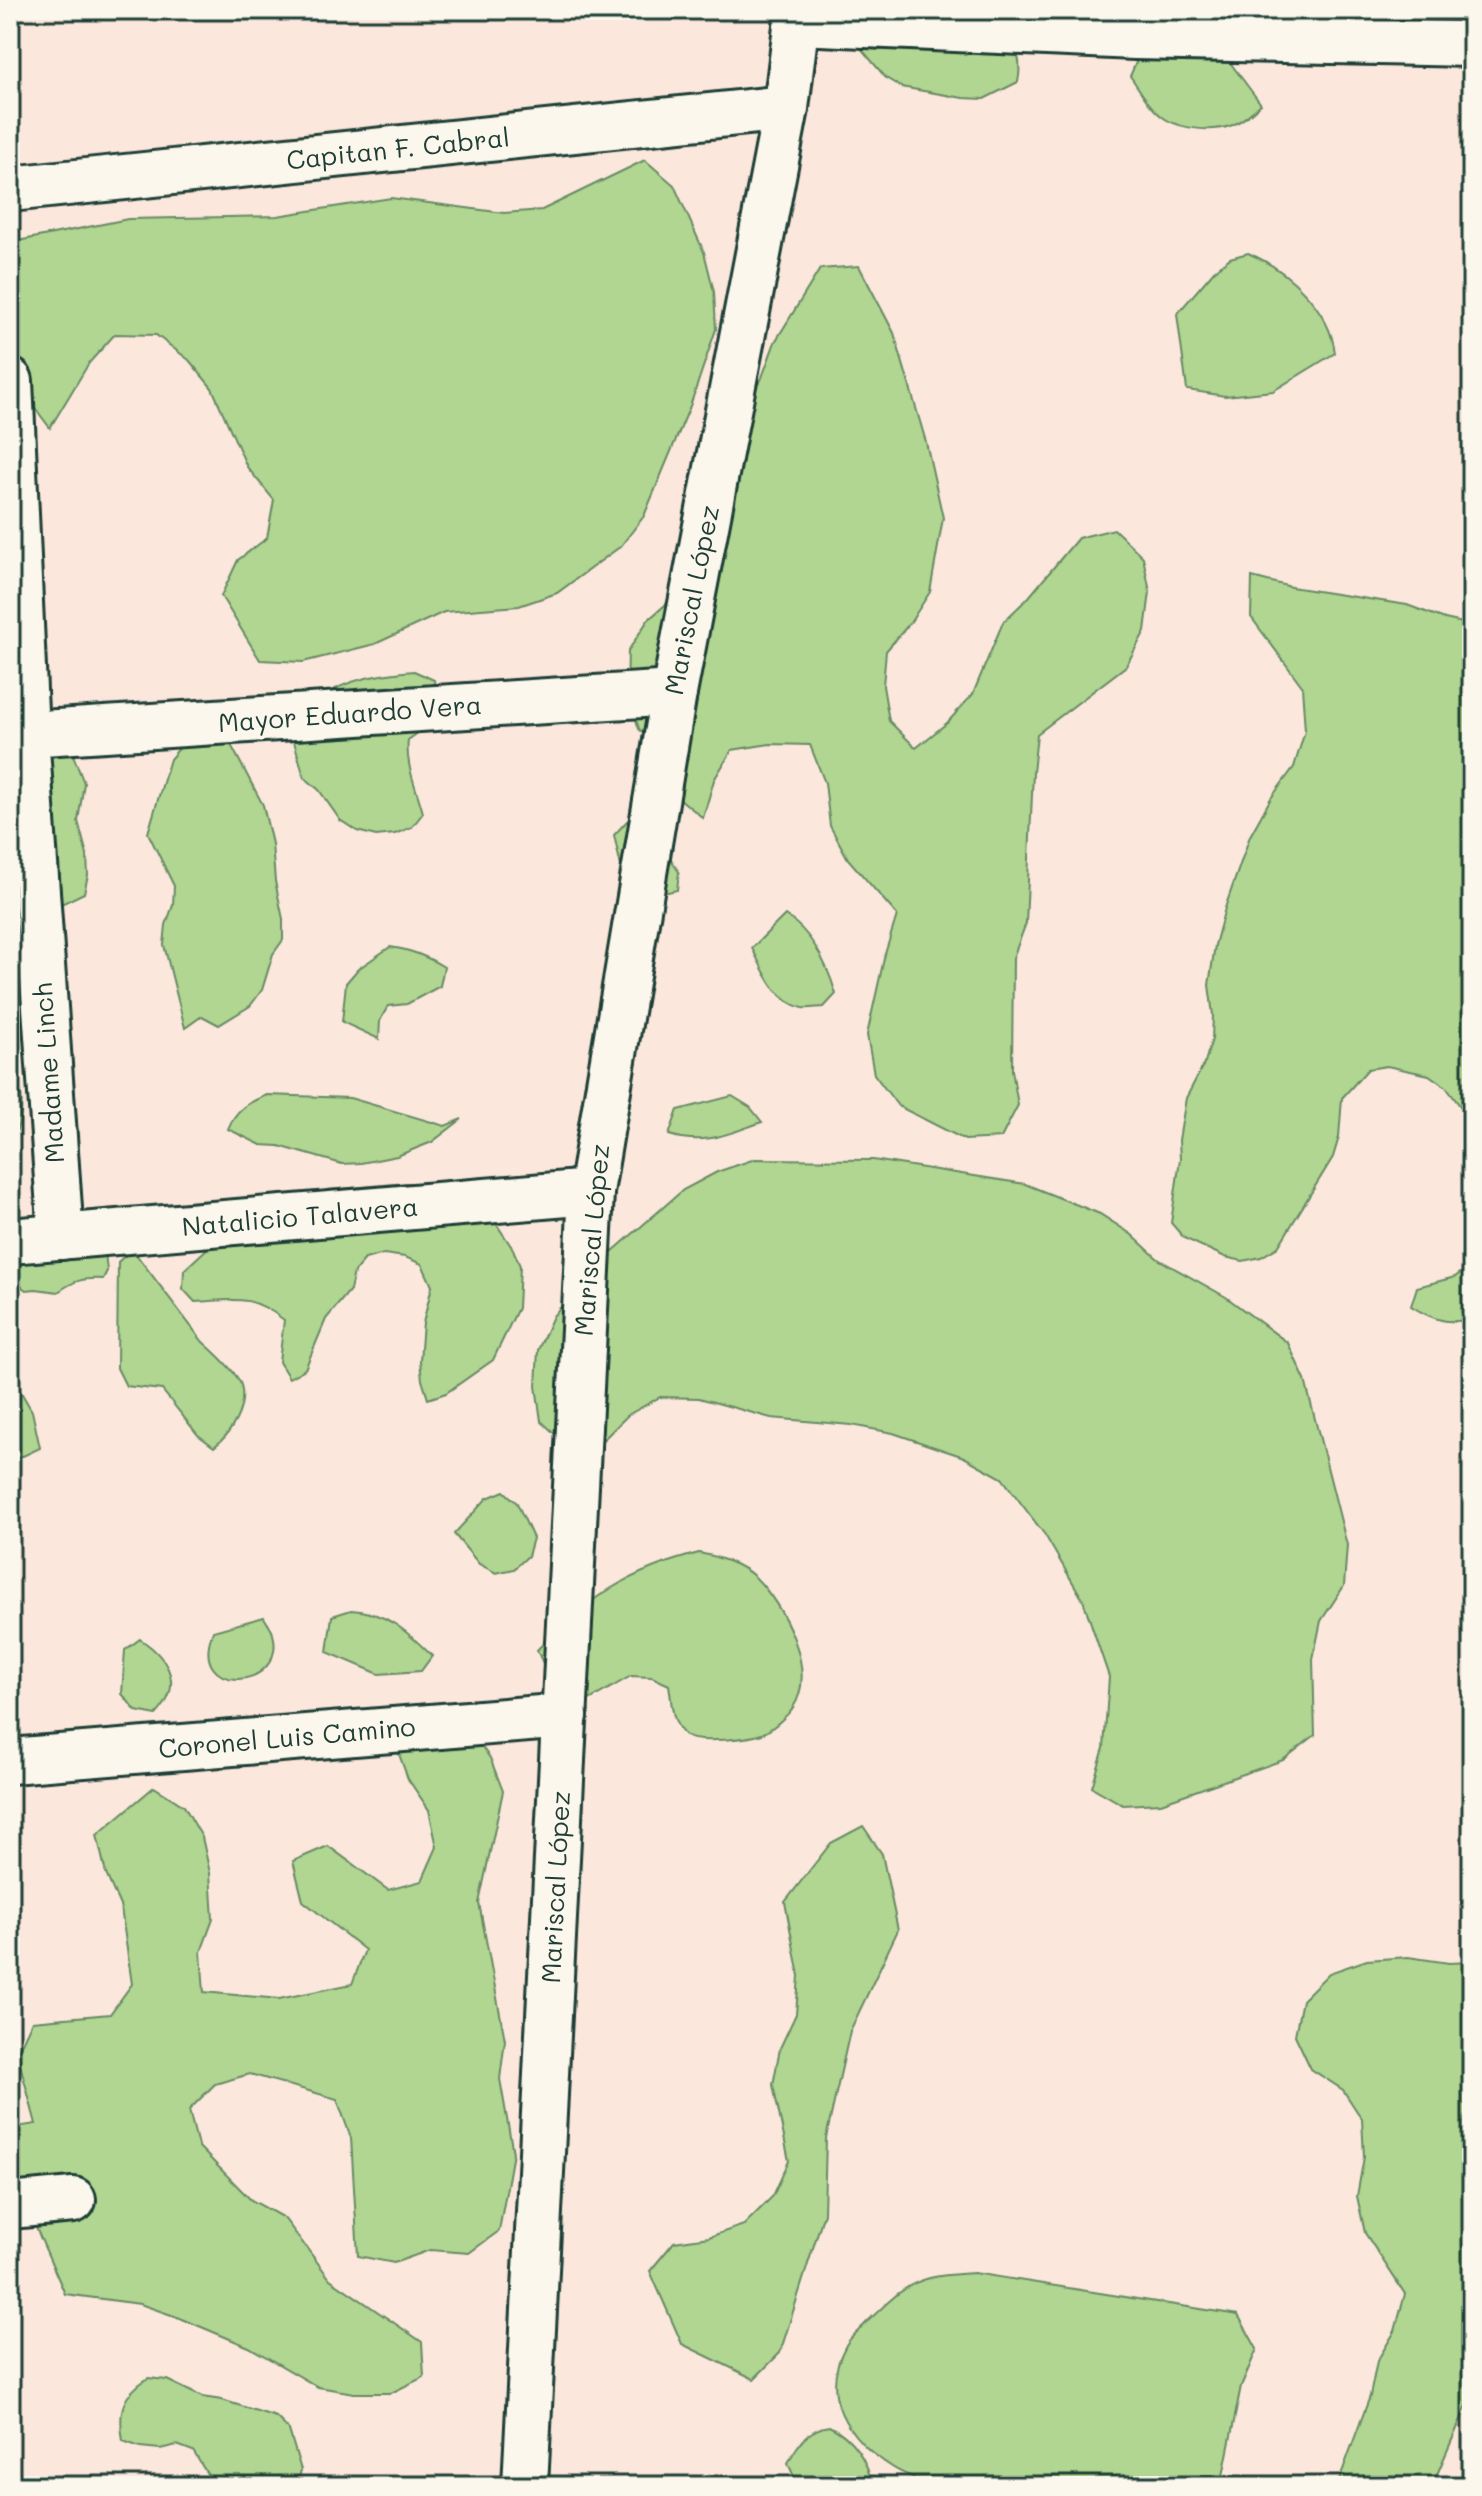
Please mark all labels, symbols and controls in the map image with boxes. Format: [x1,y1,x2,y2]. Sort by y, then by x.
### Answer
street label: Capitan F. Cabral [285,119,511,177]
street label: Mariscal López [656,502,726,698]
street label: Mayor Eduardo Vera [217,687,483,739]
street label: Madame Linch [25,982,71,1164]
street label: Mariscal López [566,1143,616,1337]
street label: Natalicio Talavera [180,1189,419,1243]
street label: Coronel Luis Camino [157,1709,417,1765]
street label: Mariscal López [533,1790,577,1984]

